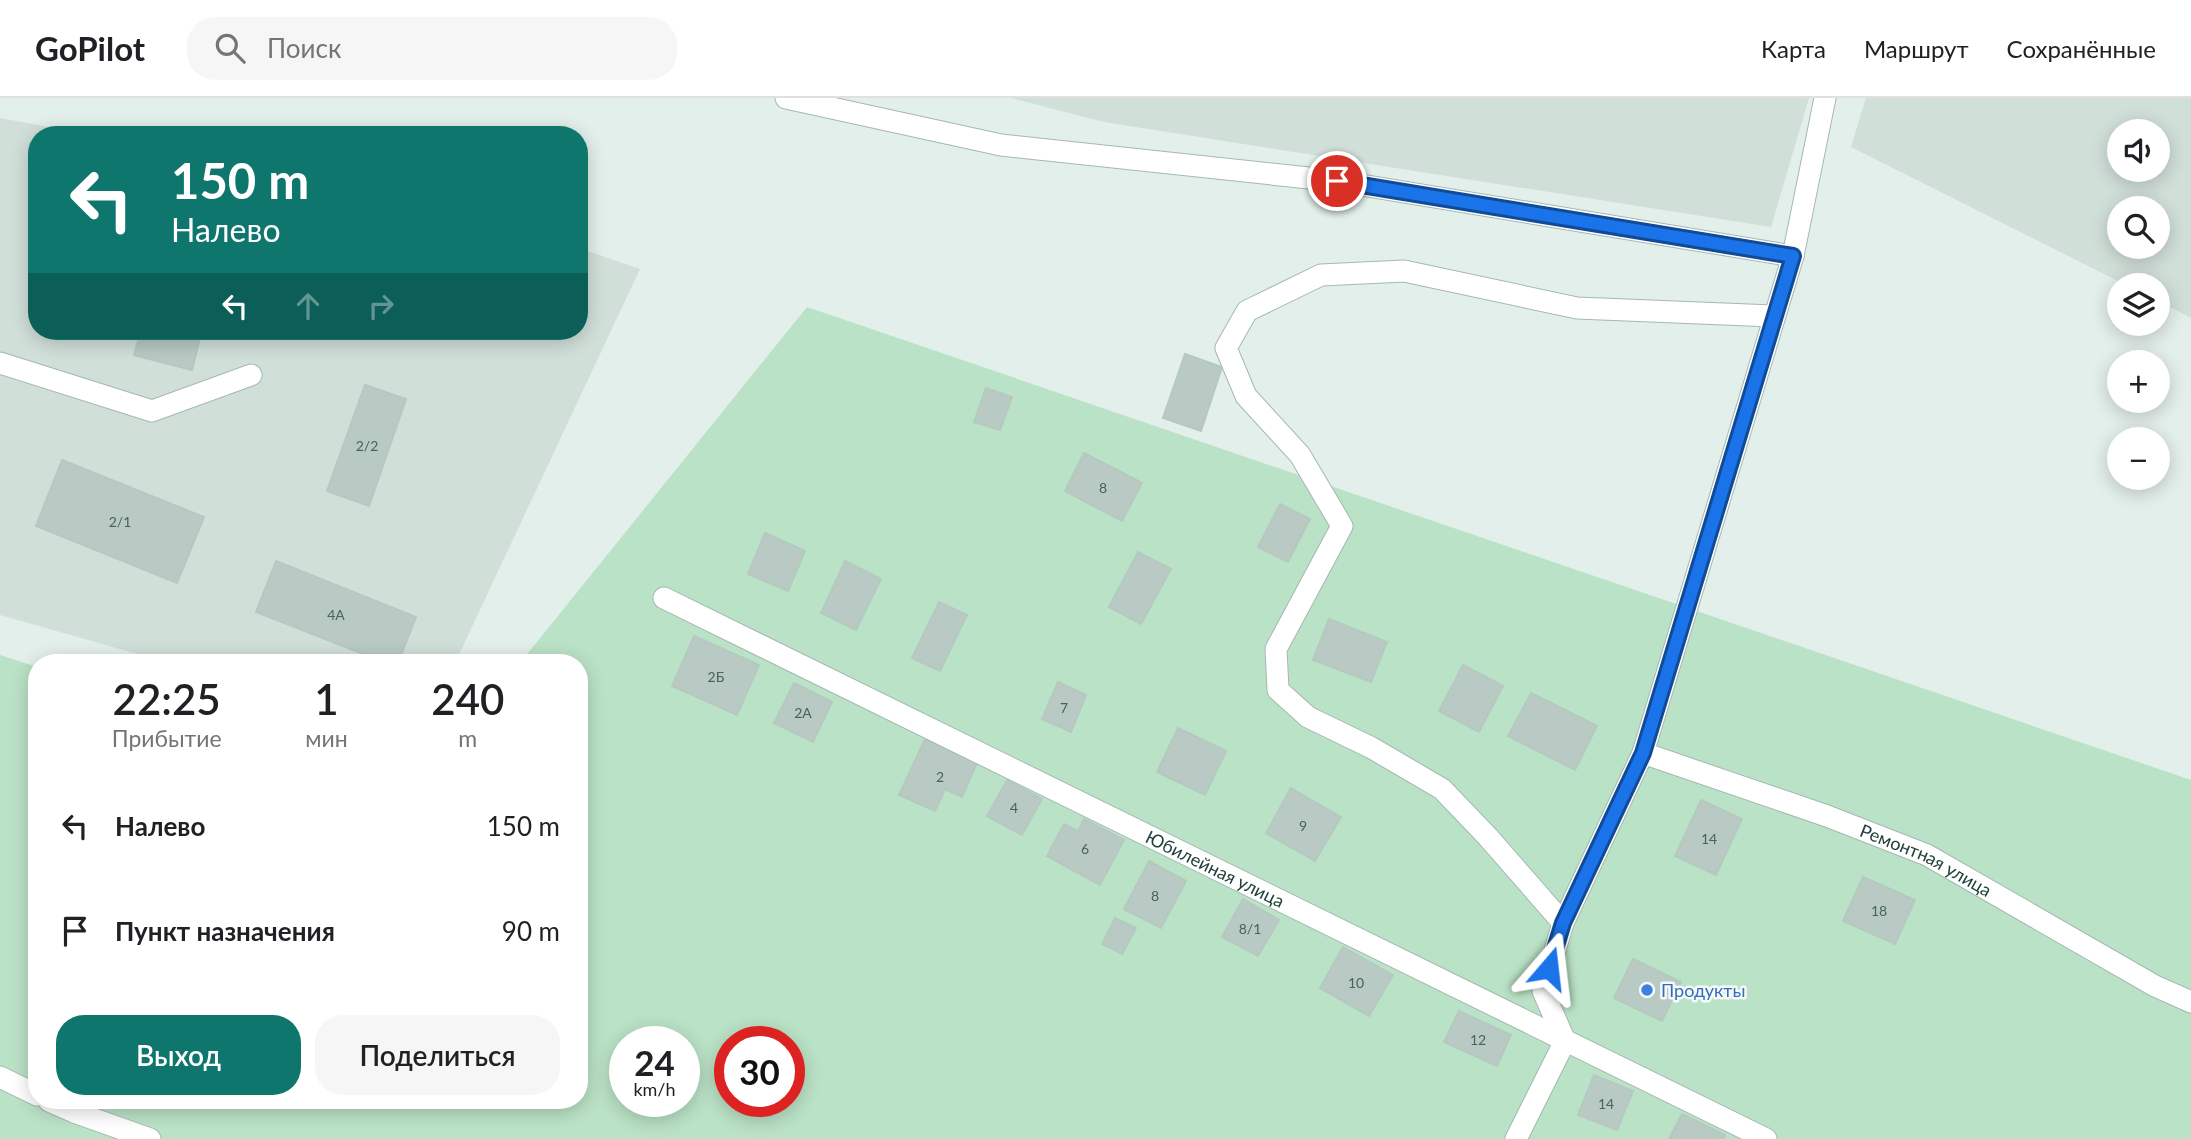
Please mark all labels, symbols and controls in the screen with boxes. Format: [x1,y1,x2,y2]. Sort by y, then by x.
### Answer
search box [187,17,677,80]
text: GoPilot [35,28,145,68]
icon: search [211,29,249,67]
text: Поиск [267,32,341,64]
text: Карта [1761,34,1826,63]
text: Маршрут [1864,34,1969,63]
text: Сохранённые [2007,34,2156,63]
map controls [2107,119,2170,490]
button: sound [2107,119,2170,182]
text: 150 m [171,151,309,209]
pin [1307,151,1367,211]
icon: left [56,154,147,245]
icon: arrive [1318,162,1356,200]
button: search [2107,196,2170,259]
text: Налево [171,210,281,249]
button: layers [2107,273,2170,336]
icon: left [216,287,254,325]
icon: ahead [289,287,327,325]
icon: right [362,287,400,325]
button: + [2107,350,2170,413]
button: − [2107,427,2170,490]
house number: 2/2 [356,437,378,454]
house number: 8 [1099,479,1107,496]
house number: 2/1 [109,513,131,530]
house number: 4А [327,606,345,623]
house number: 2Б [708,668,725,685]
text: 22:25 [113,674,221,724]
text: 1 [314,674,339,724]
text: 240 [431,674,504,724]
house number: 7 [1060,699,1068,716]
house number: 2А [794,704,812,721]
text: Прибытие [112,724,222,752]
text: мин [305,724,348,752]
text: m [458,724,477,752]
house number: 2 [936,768,944,785]
house number: 4 [1010,799,1018,816]
icon: left [56,807,94,845]
text: Налево [115,810,205,842]
text: 150 m [487,810,560,842]
house number: 9 [1299,817,1307,834]
street label: Ремонтная улица [1857,819,1996,901]
street label: Юбилейная улица [1142,825,1288,912]
house number: 14 [1701,830,1717,847]
house number: 6 [1081,840,1089,857]
house number: 8 [1151,887,1159,904]
house number: 18 [1871,902,1887,919]
icon: arrive [56,912,94,950]
text: Пункт назначения [115,915,335,947]
text: 90 m [502,915,560,947]
house number: 8/1 [1239,920,1261,937]
position arrow [1512,931,1586,1005]
house number: 10 [1348,974,1364,991]
place label: Продукты [1661,979,1745,1001]
marker: Продукты [1639,982,1655,998]
button: Выход [56,1015,301,1095]
button: Поделиться [315,1015,560,1095]
speed limit sign: 30 [714,1026,805,1117]
house number: 12 [1470,1031,1486,1048]
text: 24 [634,1041,675,1083]
text: km/h [633,1078,676,1100]
house number: 14 [1598,1095,1614,1112]

